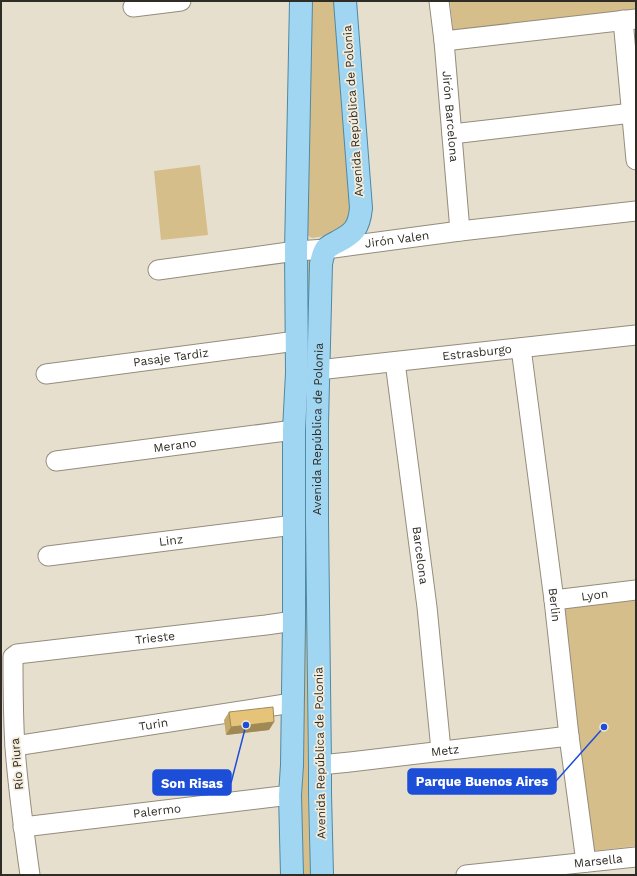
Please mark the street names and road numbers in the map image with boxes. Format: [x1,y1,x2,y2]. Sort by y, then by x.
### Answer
street label: Avenida República de Polonia [340,25,366,197]
street label: Jirón Barcelona [440,70,461,163]
street label: Jirón Valen [364,228,430,251]
street label: Estrasburgo [441,342,513,363]
street label: Avenida República de Polonia [310,343,326,515]
street label: Pasaje Tardiz [132,346,209,369]
street label: Merano [153,436,197,455]
street label: Barcelona [410,526,431,585]
street label: Linz [158,532,184,549]
street label: Lyon [580,586,609,604]
street label: Berlin [545,587,563,622]
street label: Trieste [135,629,176,647]
street label: Avenida República de Polonia [311,667,329,839]
street label: Turin [138,715,169,734]
street label: Río Piura [8,737,26,790]
street label: Metz [430,742,460,759]
street label: Palermo [132,801,182,821]
street label: Marsella [573,851,624,871]

